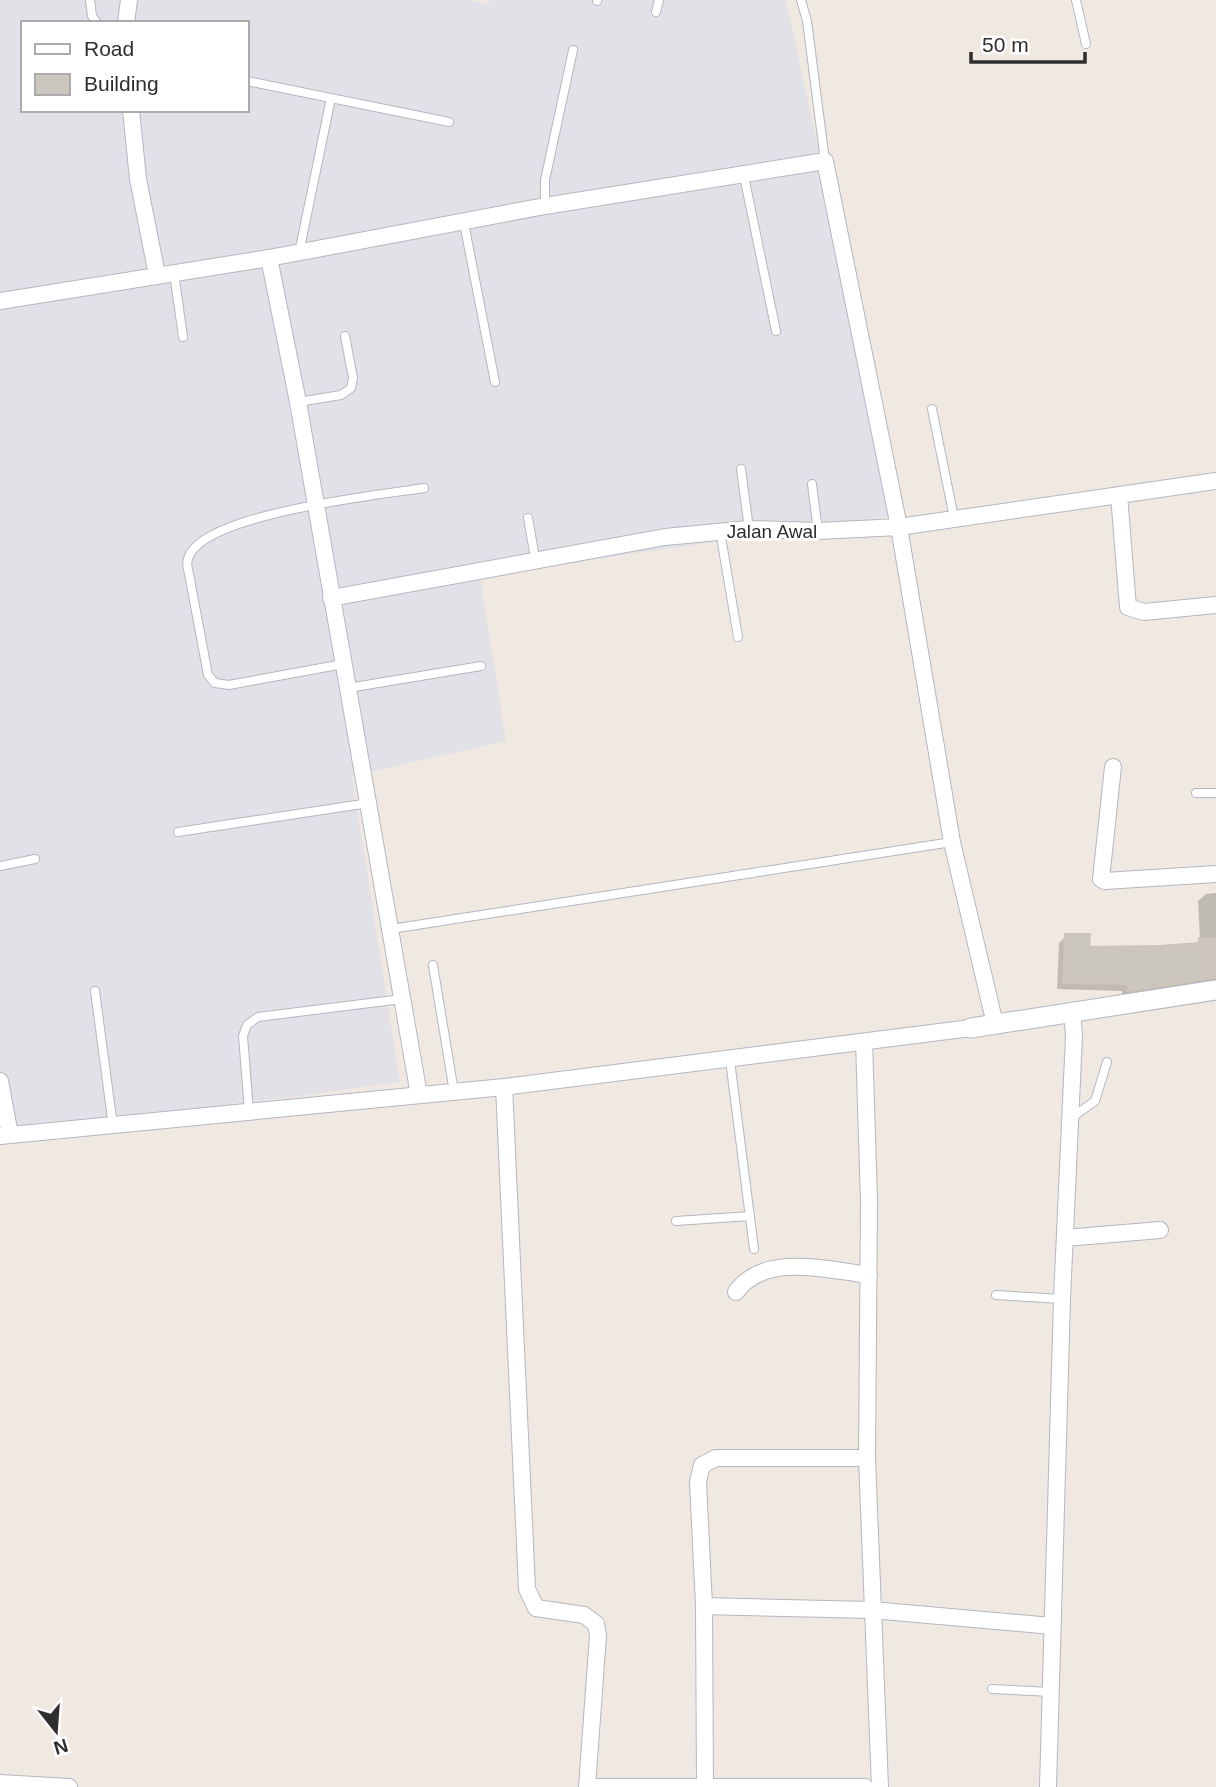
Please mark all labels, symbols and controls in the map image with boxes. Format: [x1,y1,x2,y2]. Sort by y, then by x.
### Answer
legend [21,21,248,112]
scale bar [971,21,1085,65]
text: 50 m [982,33,1029,56]
text: Road [84,37,134,60]
text: Building [84,72,159,95]
street label: Jalan Awal [727,521,817,542]
north arrow [21,1696,91,1766]
text: N [51,1735,70,1759]

